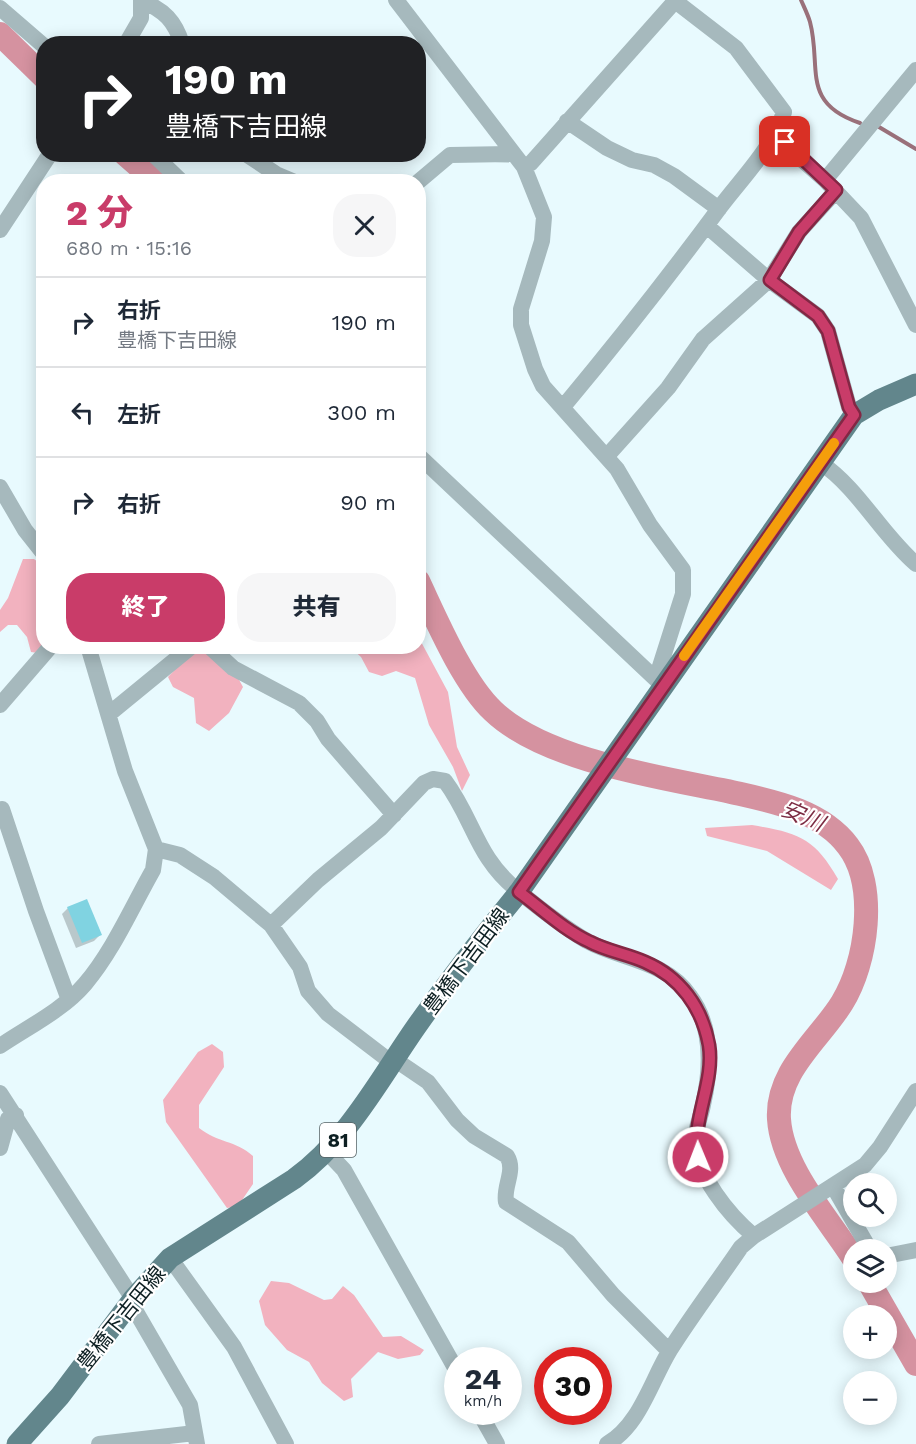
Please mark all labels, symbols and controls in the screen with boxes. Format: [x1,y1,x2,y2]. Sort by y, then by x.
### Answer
text: 190 m [165,55,288,104]
icon: right [66,60,144,138]
text: 豊橋下吉田線 [165,111,327,143]
pin [759,116,810,167]
icon: arrive [768,125,801,158]
text: 2 分 [66,192,133,234]
button: close [333,194,396,257]
text: 680 m · 15:16 [66,236,192,260]
text: 右折 [117,298,161,323]
icon: right [66,306,99,339]
text: 190 m [332,310,396,335]
text: 豊橋下吉田線 [117,328,237,352]
icon: left [66,396,99,429]
text: 300 m [327,400,396,425]
text: 左折 [117,402,161,427]
icon: right [66,486,99,519]
text: 90 m [340,490,396,515]
text: 右折 [117,492,161,517]
button: 終了 [66,573,225,642]
button: 共有 [237,573,396,642]
water label: 安川 [778,796,830,837]
street label: 豊橋下吉田線 [418,903,514,1019]
road number: 81 [320,1123,356,1157]
position arrow [666,1125,730,1189]
map controls [843,1173,897,1425]
button: search [843,1173,897,1227]
button: layers [843,1239,897,1293]
street label: 豊橋下吉田線 [72,1261,170,1375]
button: + [843,1305,897,1359]
speed limit sign: 30 [534,1347,612,1425]
text: 24 [465,1361,501,1396]
button: − [843,1371,897,1425]
text: km/h [464,1392,502,1410]

